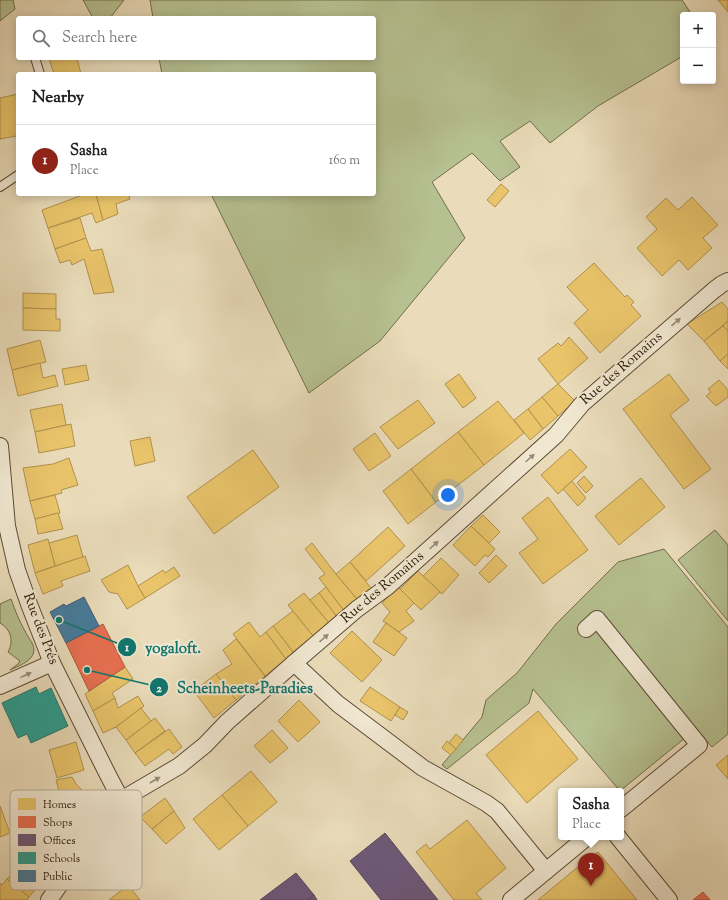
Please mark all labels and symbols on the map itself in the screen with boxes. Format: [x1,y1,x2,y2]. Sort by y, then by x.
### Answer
one-way arrow [672,318,681,327]
street label: Rue des Romains [577,328,667,410]
one-way arrow [526,454,535,463]
your location [438,485,458,505]
one-way arrow [429,540,439,550]
street label: Rue des Romains [337,547,429,629]
street label: Rue des Prés [17,590,63,668]
one-way arrow [319,633,329,643]
callout: yogaloft. [117,634,209,661]
text: 1 [124,639,130,657]
text: yogaloft. [145,639,201,660]
one-way arrow [20,672,32,678]
callout: Scheinheets-Paradies [149,674,321,701]
text: Scheinheets-Paradies [177,679,313,700]
text: 2 [156,680,162,698]
one-way arrow [149,777,160,784]
legend [10,790,142,890]
text: Homes [43,797,76,813]
text: Shops [43,815,72,831]
text: Offices [43,833,76,849]
text: Schools [43,851,80,867]
pin: 1 [578,853,604,886]
text: Public [43,869,72,885]

